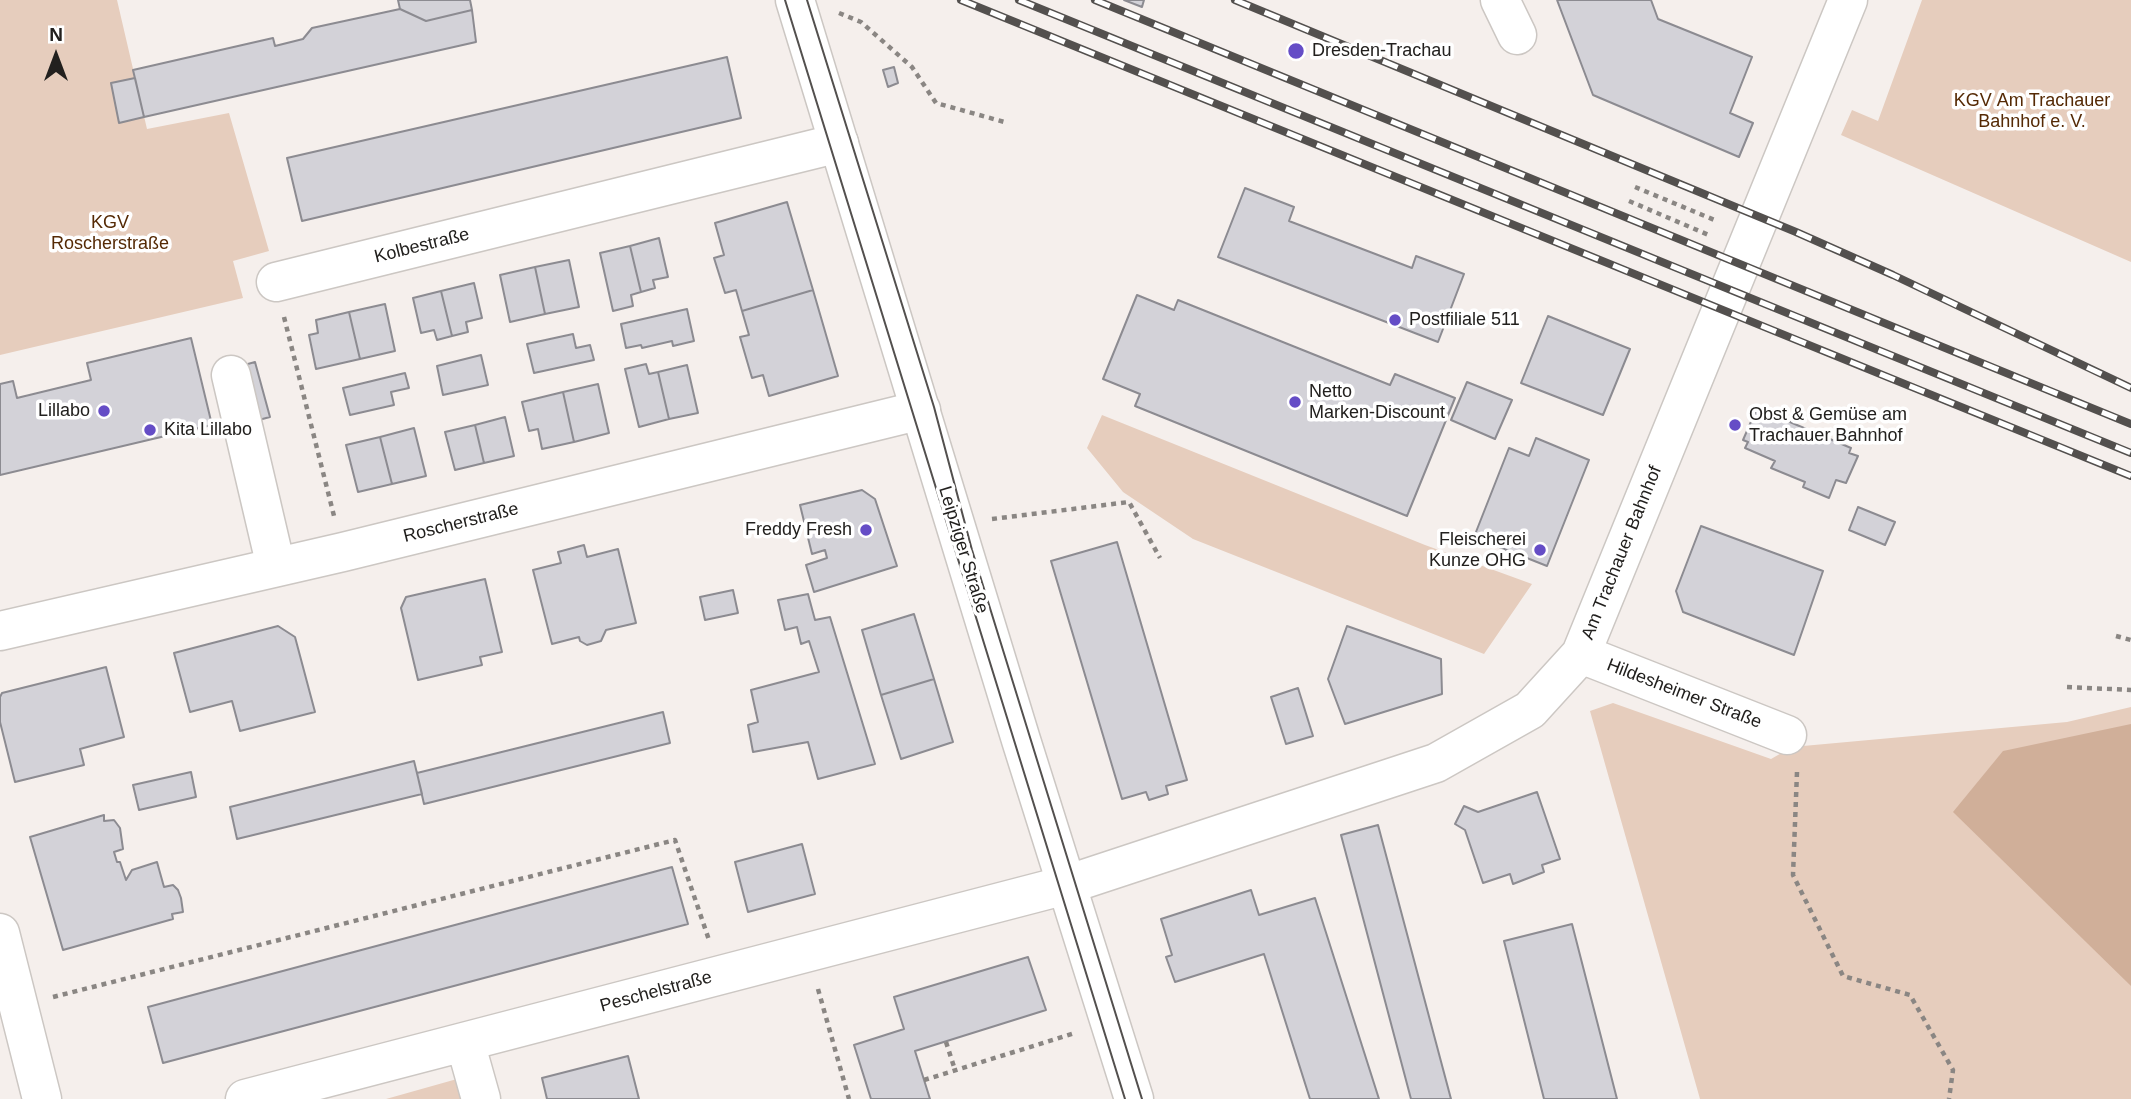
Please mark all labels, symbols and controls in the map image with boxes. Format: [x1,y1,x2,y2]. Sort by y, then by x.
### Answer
north arrow [21,21,91,91]
text: N [49,24,63,45]
place label: Dresden-Trachau [1312,40,1451,62]
marker: Dresden-Trachau [1286,41,1306,61]
park label: KGV Am Trachauer Bahnhof e. V. [1954,90,2110,132]
park label: KGV Roscherstraße [51,212,169,255]
street label: Kolbestraße [372,224,472,268]
place label: Postfiliale 511 [1409,309,1520,331]
marker: Postfiliale 511 [1387,312,1403,328]
place label: Netto Marken-Discount [1309,381,1445,424]
marker: Netto Marken-Discount [1287,394,1303,410]
place label: Lillabo [38,400,90,422]
marker: Lillabo [96,403,112,419]
place label: Obst & Gemüse am Trachauer Bahnhof [1749,404,1907,446]
marker: Obst & Gemüse am Trachauer Bahnhof [1727,417,1743,433]
place label: Kita Lillabo [164,419,252,441]
marker: Kita Lillabo [142,422,158,438]
street label: Am Trachauer Bahnhof [1577,463,1667,643]
street label: Leipziger Straße [933,484,993,616]
street label: Roscherstraße [401,498,521,548]
place label: Freddy Fresh [745,519,852,541]
marker: Freddy Fresh [858,522,874,538]
place label: Fleischerei Kunze OHG [1429,529,1526,572]
marker: Fleischerei Kunze OHG [1532,542,1548,558]
street label: Hildesheimer Straße [1604,655,1764,733]
street label: Peschelstraße [598,967,714,1017]

